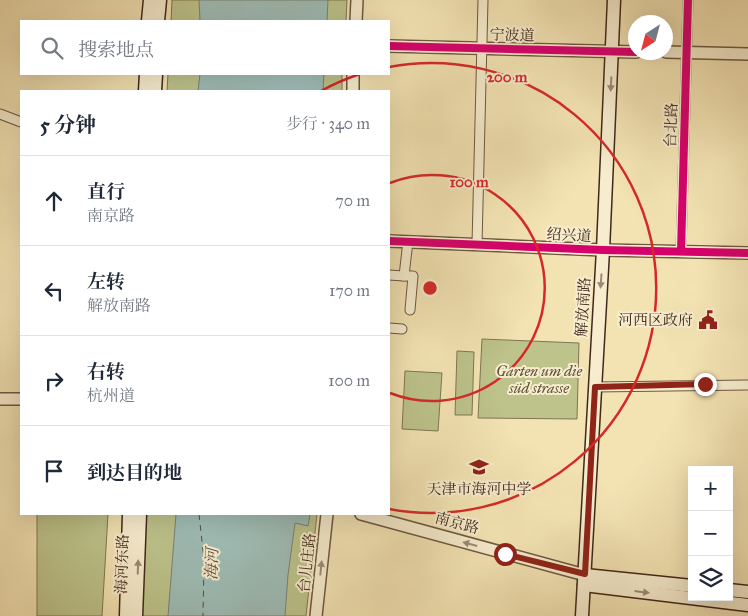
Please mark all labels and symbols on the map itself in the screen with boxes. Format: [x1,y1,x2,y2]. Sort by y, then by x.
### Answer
north arrow [628,15,673,60]
street label: 宁波道 [489,26,535,44]
text: 200 m [487,68,528,86]
one-way arrow [606,76,614,92]
street label: 台北路 [661,102,681,148]
text: 100 m [449,173,489,191]
street label: 绍兴道 [546,225,592,245]
one-way arrow [597,273,605,289]
street label: 解放南路 [572,276,594,338]
centre of rings [421,279,439,297]
public building icon: 河西区政府 [697,309,719,331]
place label: 河西区政府 [618,311,693,329]
park label: Garten um die süd strasse [496,362,582,397]
route end [694,373,717,396]
school or university icon: 天津市海河中学 [468,456,490,478]
place label: 天津市海河中学 [426,480,532,498]
street label: 南京路 [433,508,481,538]
street label: 台儿庄路 [295,532,319,594]
street label: 海河东路 [112,534,132,594]
one-way arrow [462,539,477,547]
route start [494,543,517,566]
water label: 海河 [201,545,222,580]
one-way arrow [134,559,142,575]
one-way arrow [317,559,325,575]
one-way arrow [635,588,651,596]

